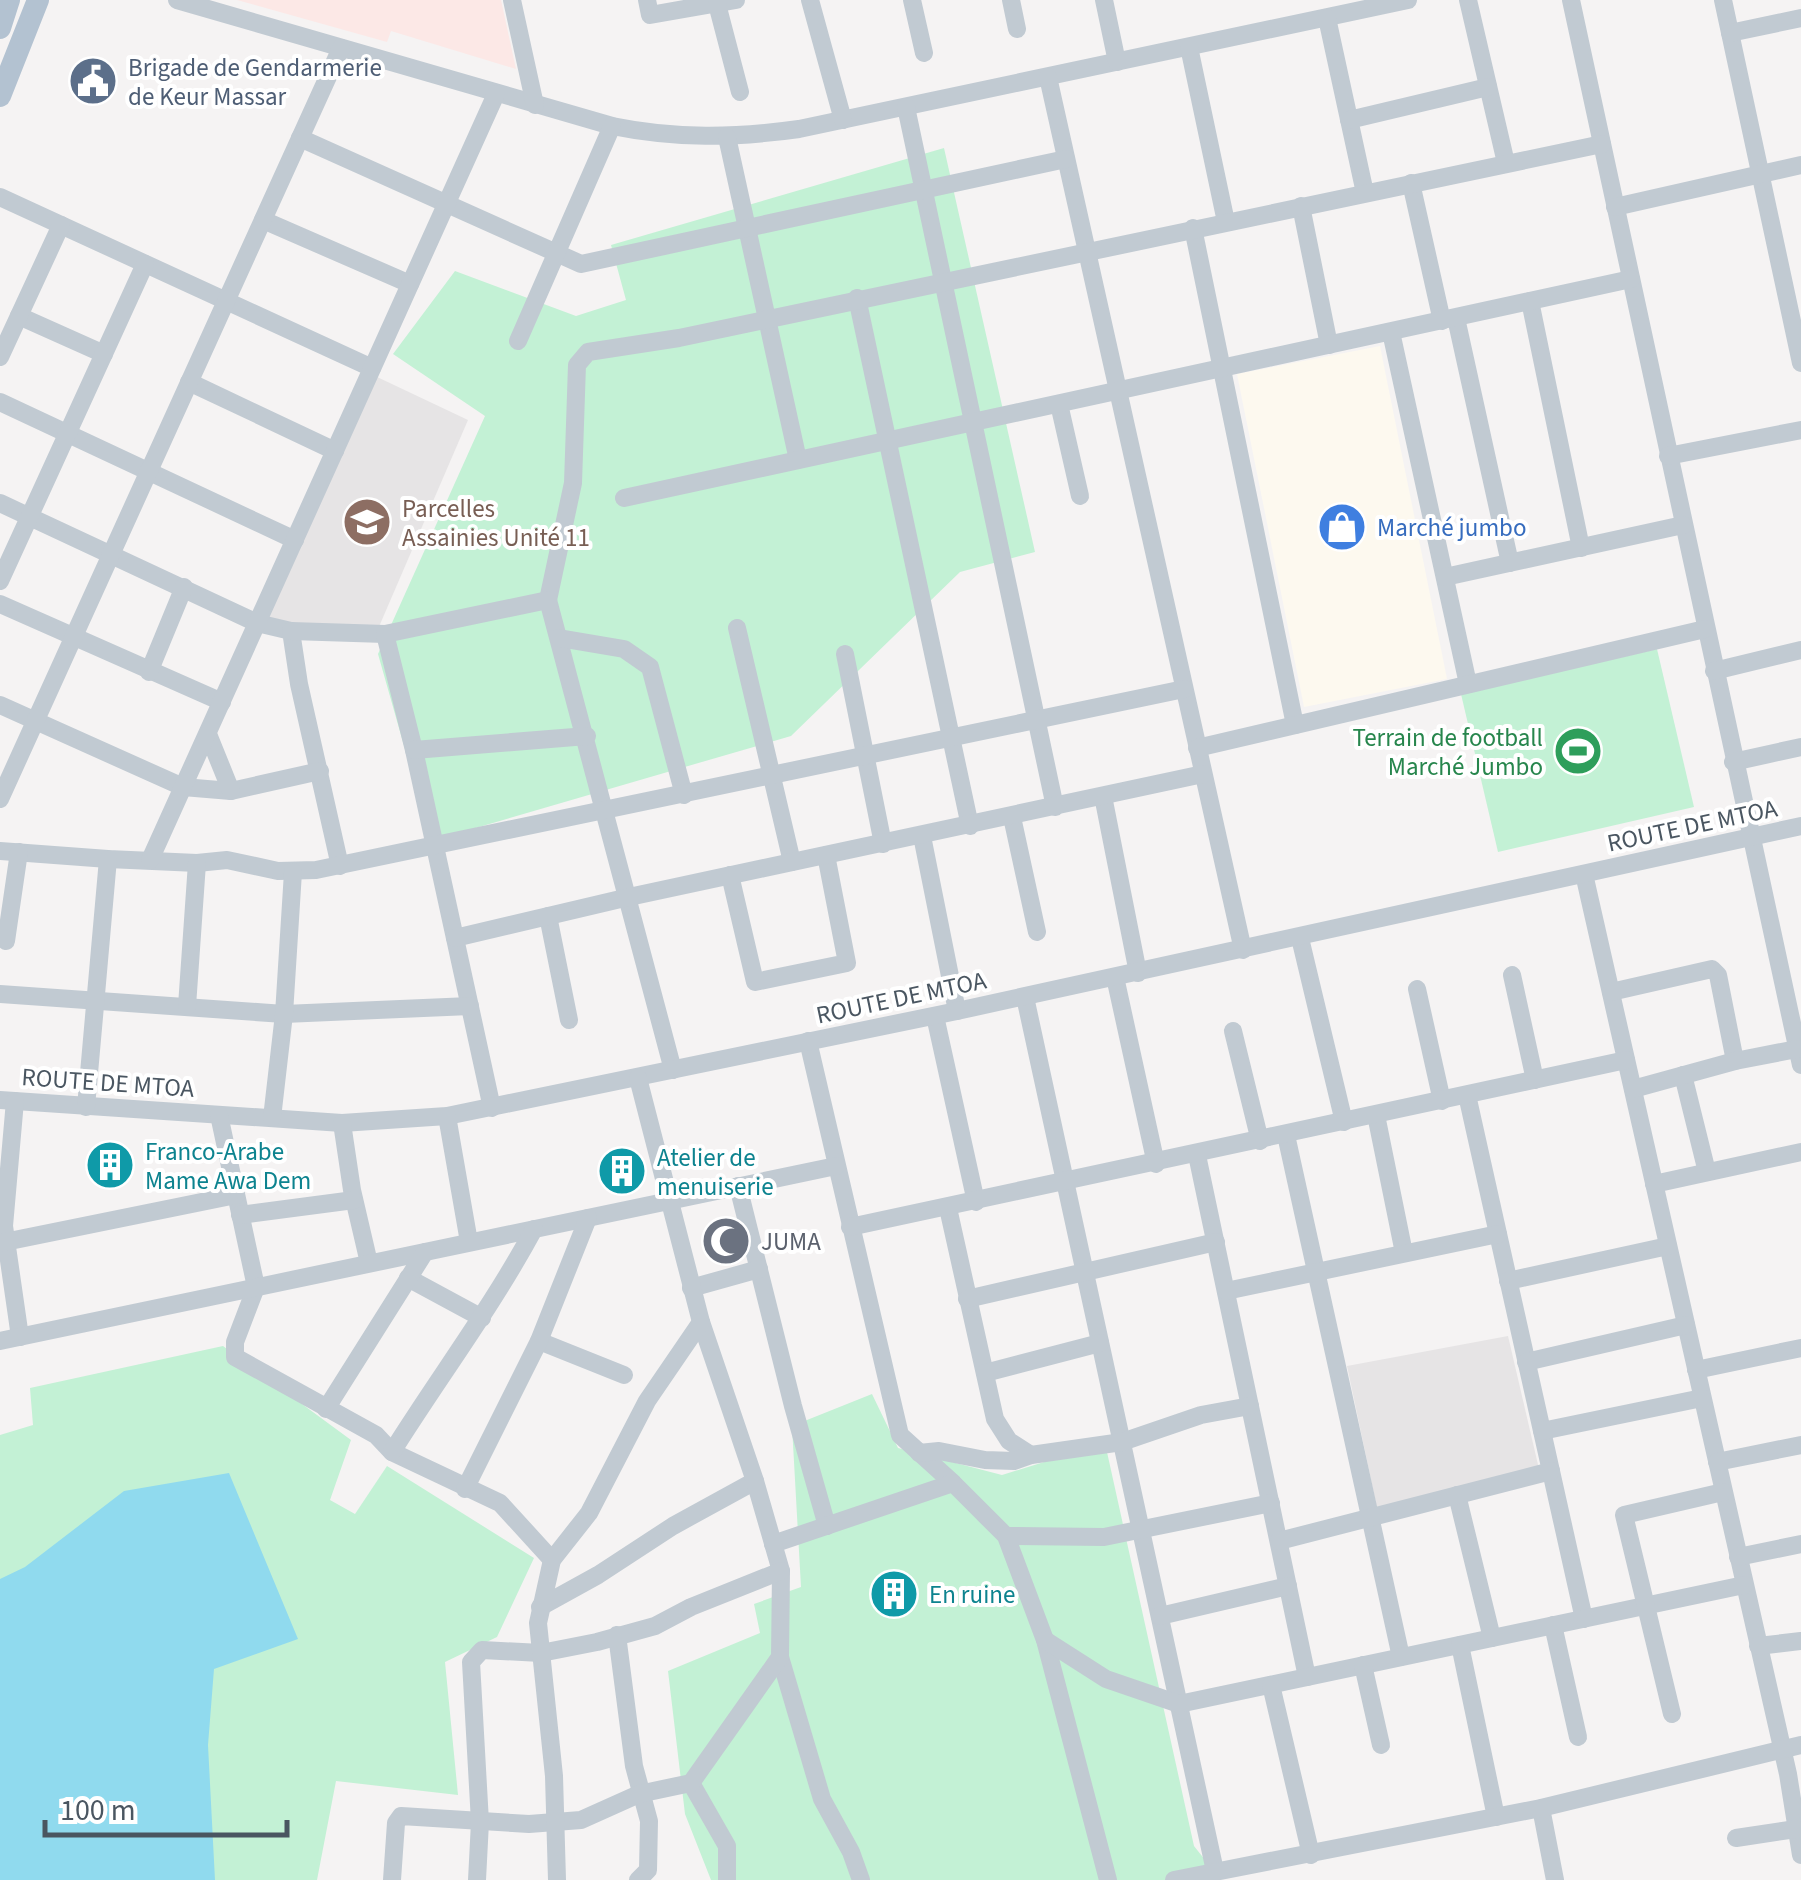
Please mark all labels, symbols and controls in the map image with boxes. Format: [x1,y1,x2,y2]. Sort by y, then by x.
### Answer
place label: Brigade de Gendarmerie de Keur Massar [128,50,382,115]
public building icon: Brigade de Gendarmerie de Keur Massar [67,55,119,107]
place label: Parcelles Assainies Unité 11 [402,491,590,556]
school or university icon: Parcelles Assainies Unité 11 [341,496,393,548]
shop icon: Marché jumbo [1316,501,1368,553]
place label: Marché jumbo [1377,510,1526,546]
place label: Terrain de football Marché Jumbo [1352,720,1543,785]
sports icon: Terrain de football Marché Jumbo [1552,725,1604,777]
street label: ROUTE DE MTOA [1604,790,1781,862]
street label: ROUTE DE MTOA [813,962,990,1034]
street label: ROUTE DE MTOA [20,1059,196,1107]
place label: Franco-Arabe Mame Awa Dem [145,1134,311,1199]
building icon: Franco-Arabe Mame Awa Dem [84,1139,136,1191]
place label: Atelier de menuiserie [657,1140,774,1205]
building icon: Atelier de menuiserie [596,1145,648,1197]
mosque icon: JUMA [700,1215,752,1267]
place label: JUMA [761,1224,821,1260]
building icon: En ruine [868,1568,920,1620]
place label: En ruine [929,1577,1015,1613]
scale bar [45,1775,288,1837]
text: 100 m [60,1789,136,1832]

